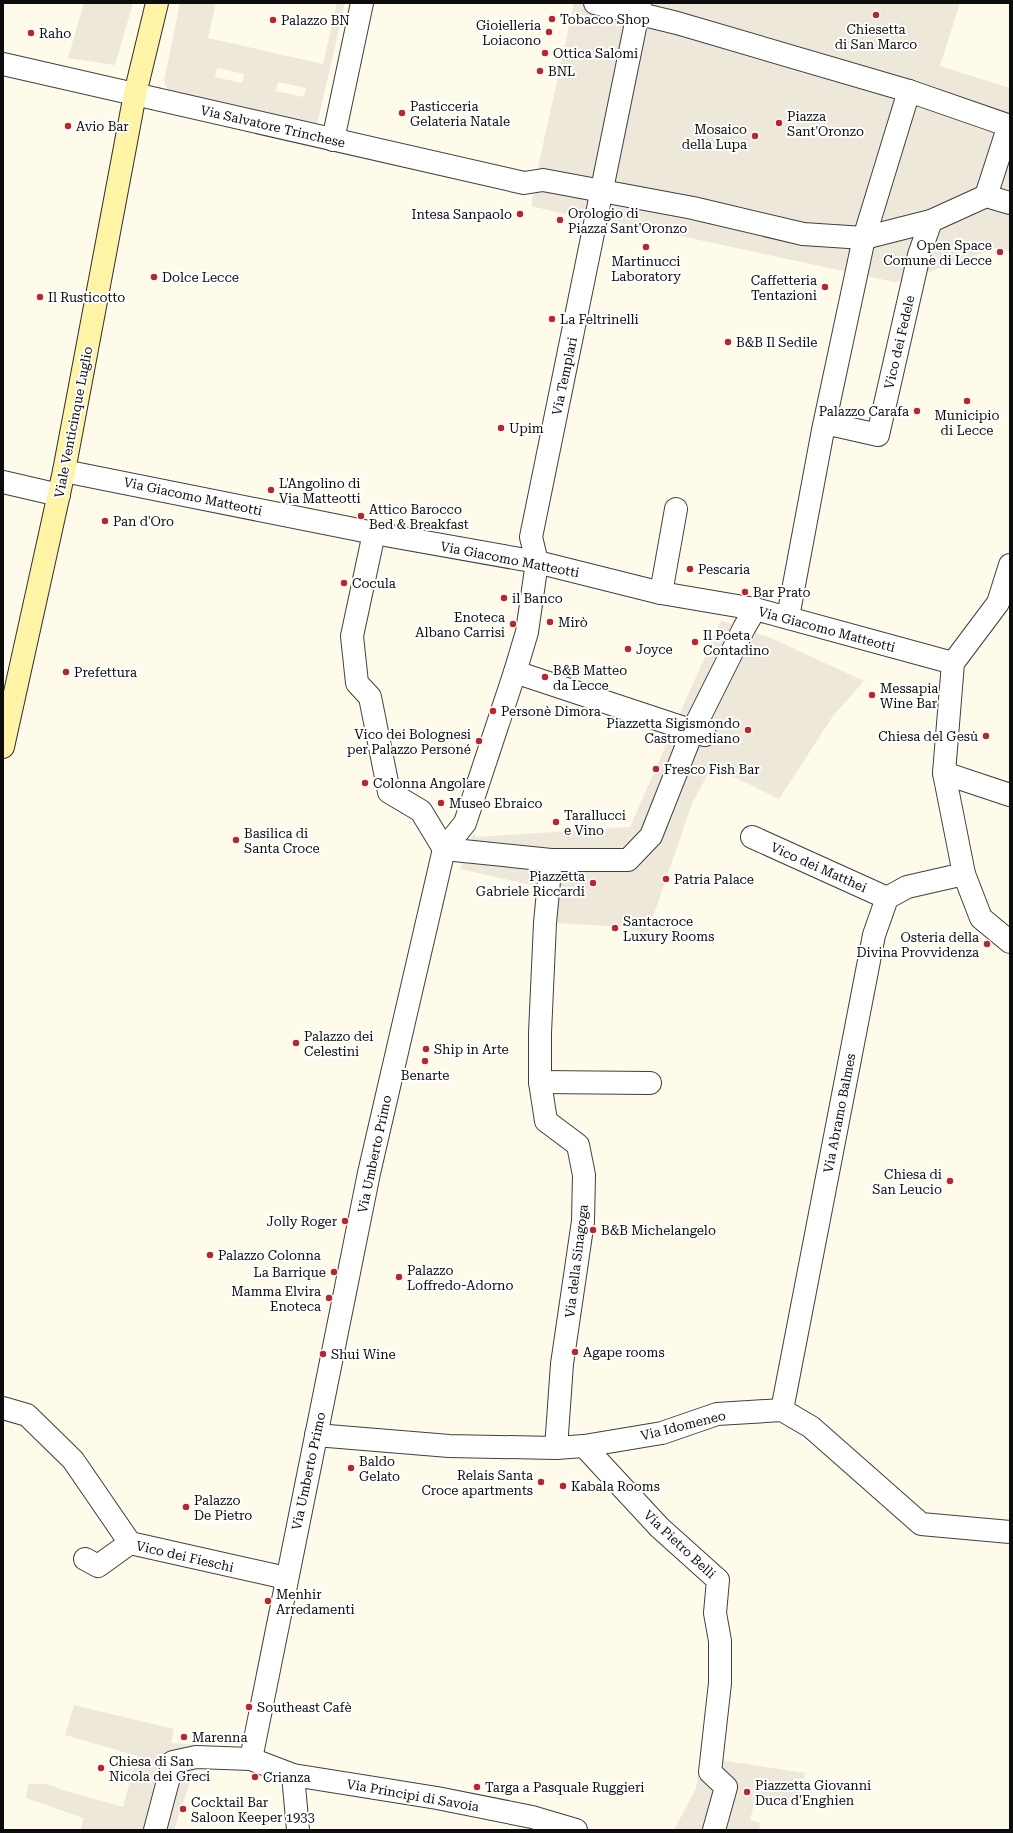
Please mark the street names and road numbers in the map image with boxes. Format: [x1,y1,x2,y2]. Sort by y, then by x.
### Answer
street label: Via Salvatore Trinchese [199,103,347,150]
street label: Vico dei Fedele [881,294,918,390]
street label: Via Templari [549,336,580,417]
street label: Viale Venticinque Luglio [51,345,96,499]
street label: Via Giacomo Matteotti [122,474,263,518]
street label: Via Giacomo Matteotti [439,539,581,580]
street label: Via Giacomo Matteotti [757,604,897,655]
street label: Vico dei Matthei [769,840,869,895]
street label: Via Abramo Balmes [821,1052,858,1174]
street label: Via Umberto Primo [355,1094,394,1214]
street label: Via della Sinagoga [562,1203,591,1319]
street label: Via Idomeneo [639,1408,727,1443]
street label: Via Umberto Primo [289,1411,328,1531]
street label: Via Pietro Belli [641,1507,719,1581]
street label: Vico dei Fieschi [135,1538,235,1575]
street label: Via Principi di Savoia [345,1776,480,1815]

